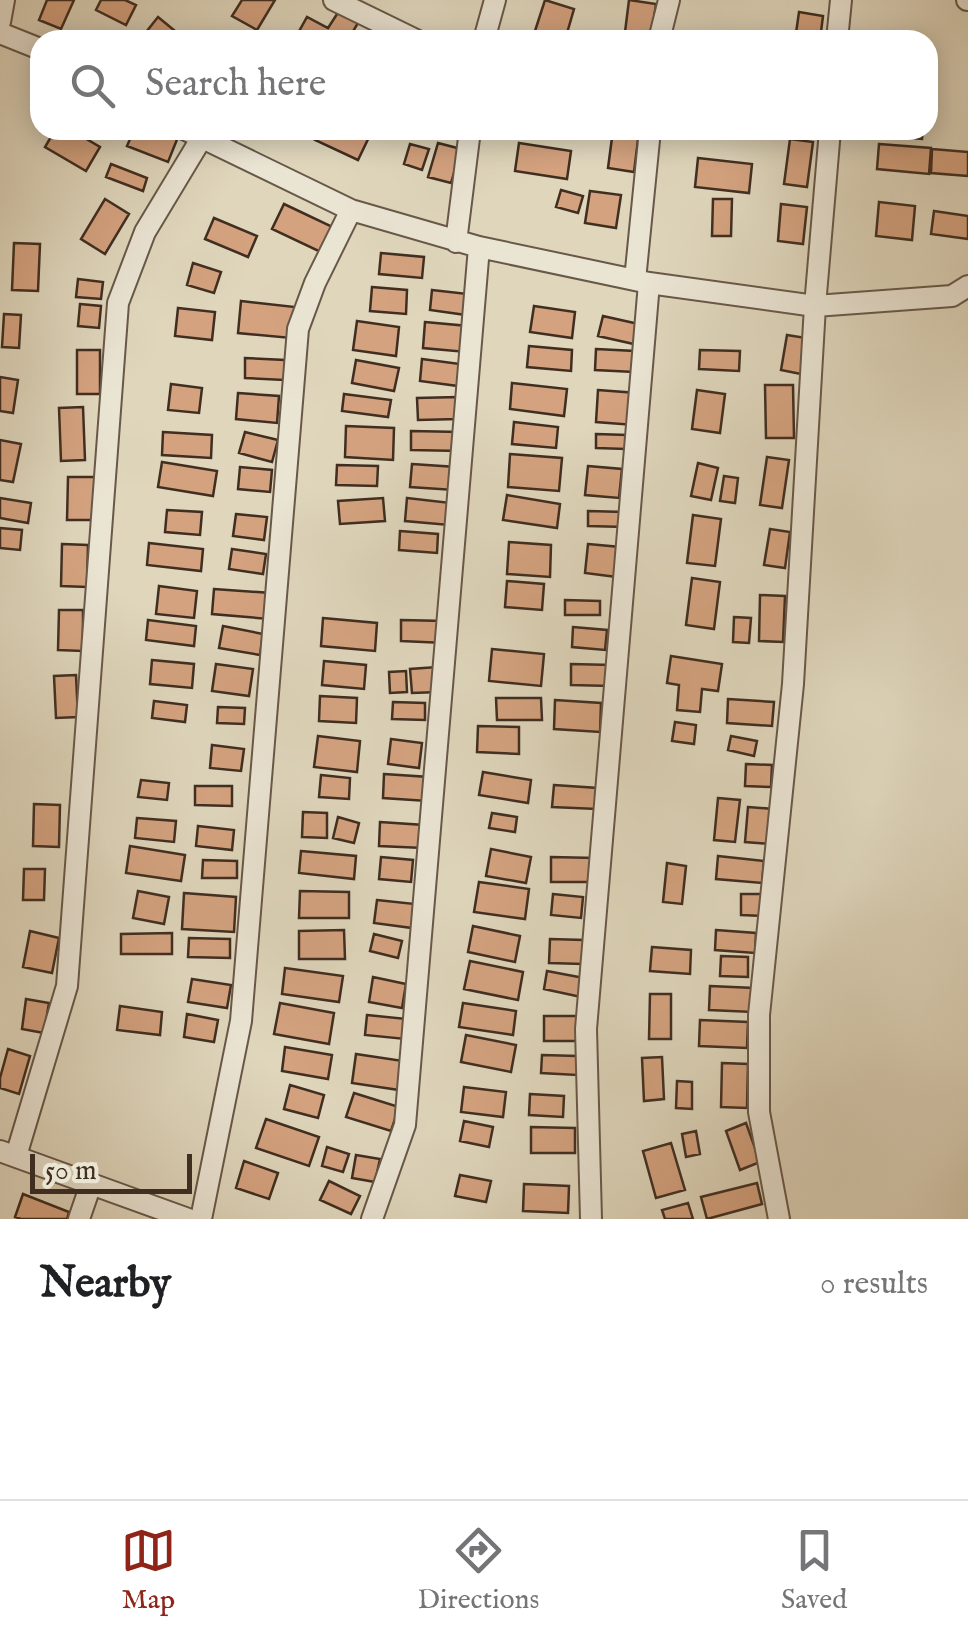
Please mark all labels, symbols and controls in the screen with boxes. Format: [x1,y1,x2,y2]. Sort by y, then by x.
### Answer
search box [30,30,938,140]
icon: search [65,58,120,113]
text: Search here [145,61,326,109]
scale bar [30,1149,192,1194]
text: 50 m [45,1154,97,1189]
text: Nearby [40,1258,171,1311]
text: 0 results [820,1264,928,1305]
tab: Map [121,1523,176,1618]
tab: Directions [417,1523,539,1618]
tab: Saved [781,1523,847,1618]

